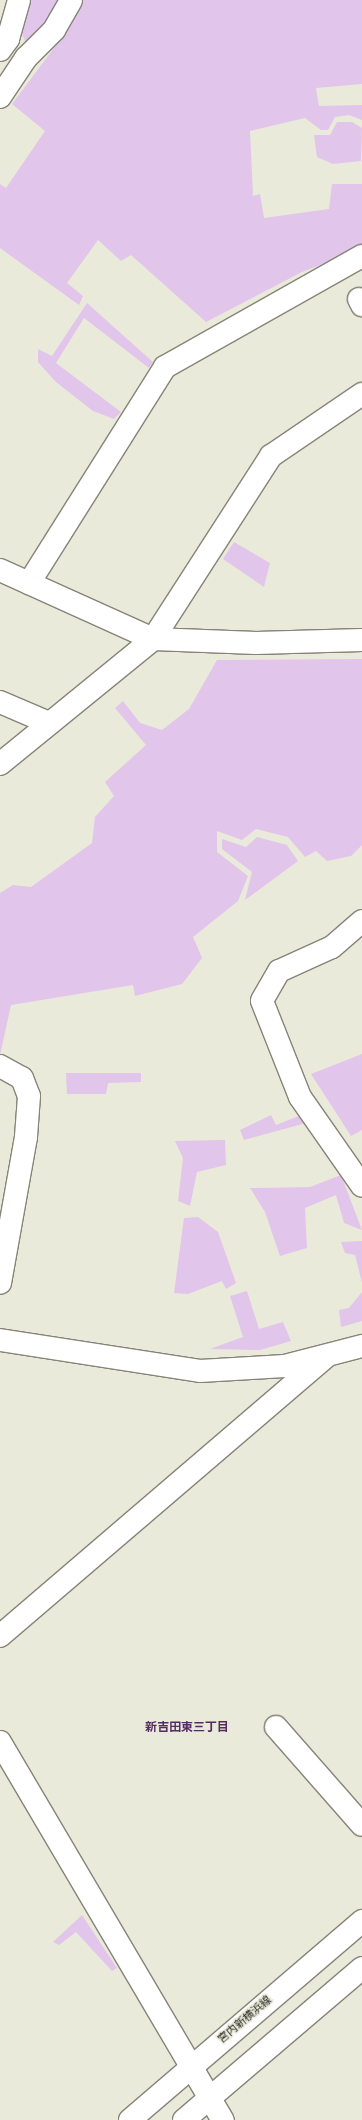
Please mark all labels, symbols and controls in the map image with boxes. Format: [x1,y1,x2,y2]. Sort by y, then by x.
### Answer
district label: 新吉田東三丁目 [145,1721,229,1735]
street label: 宮内新横浜線 [215,1994,275,2046]

